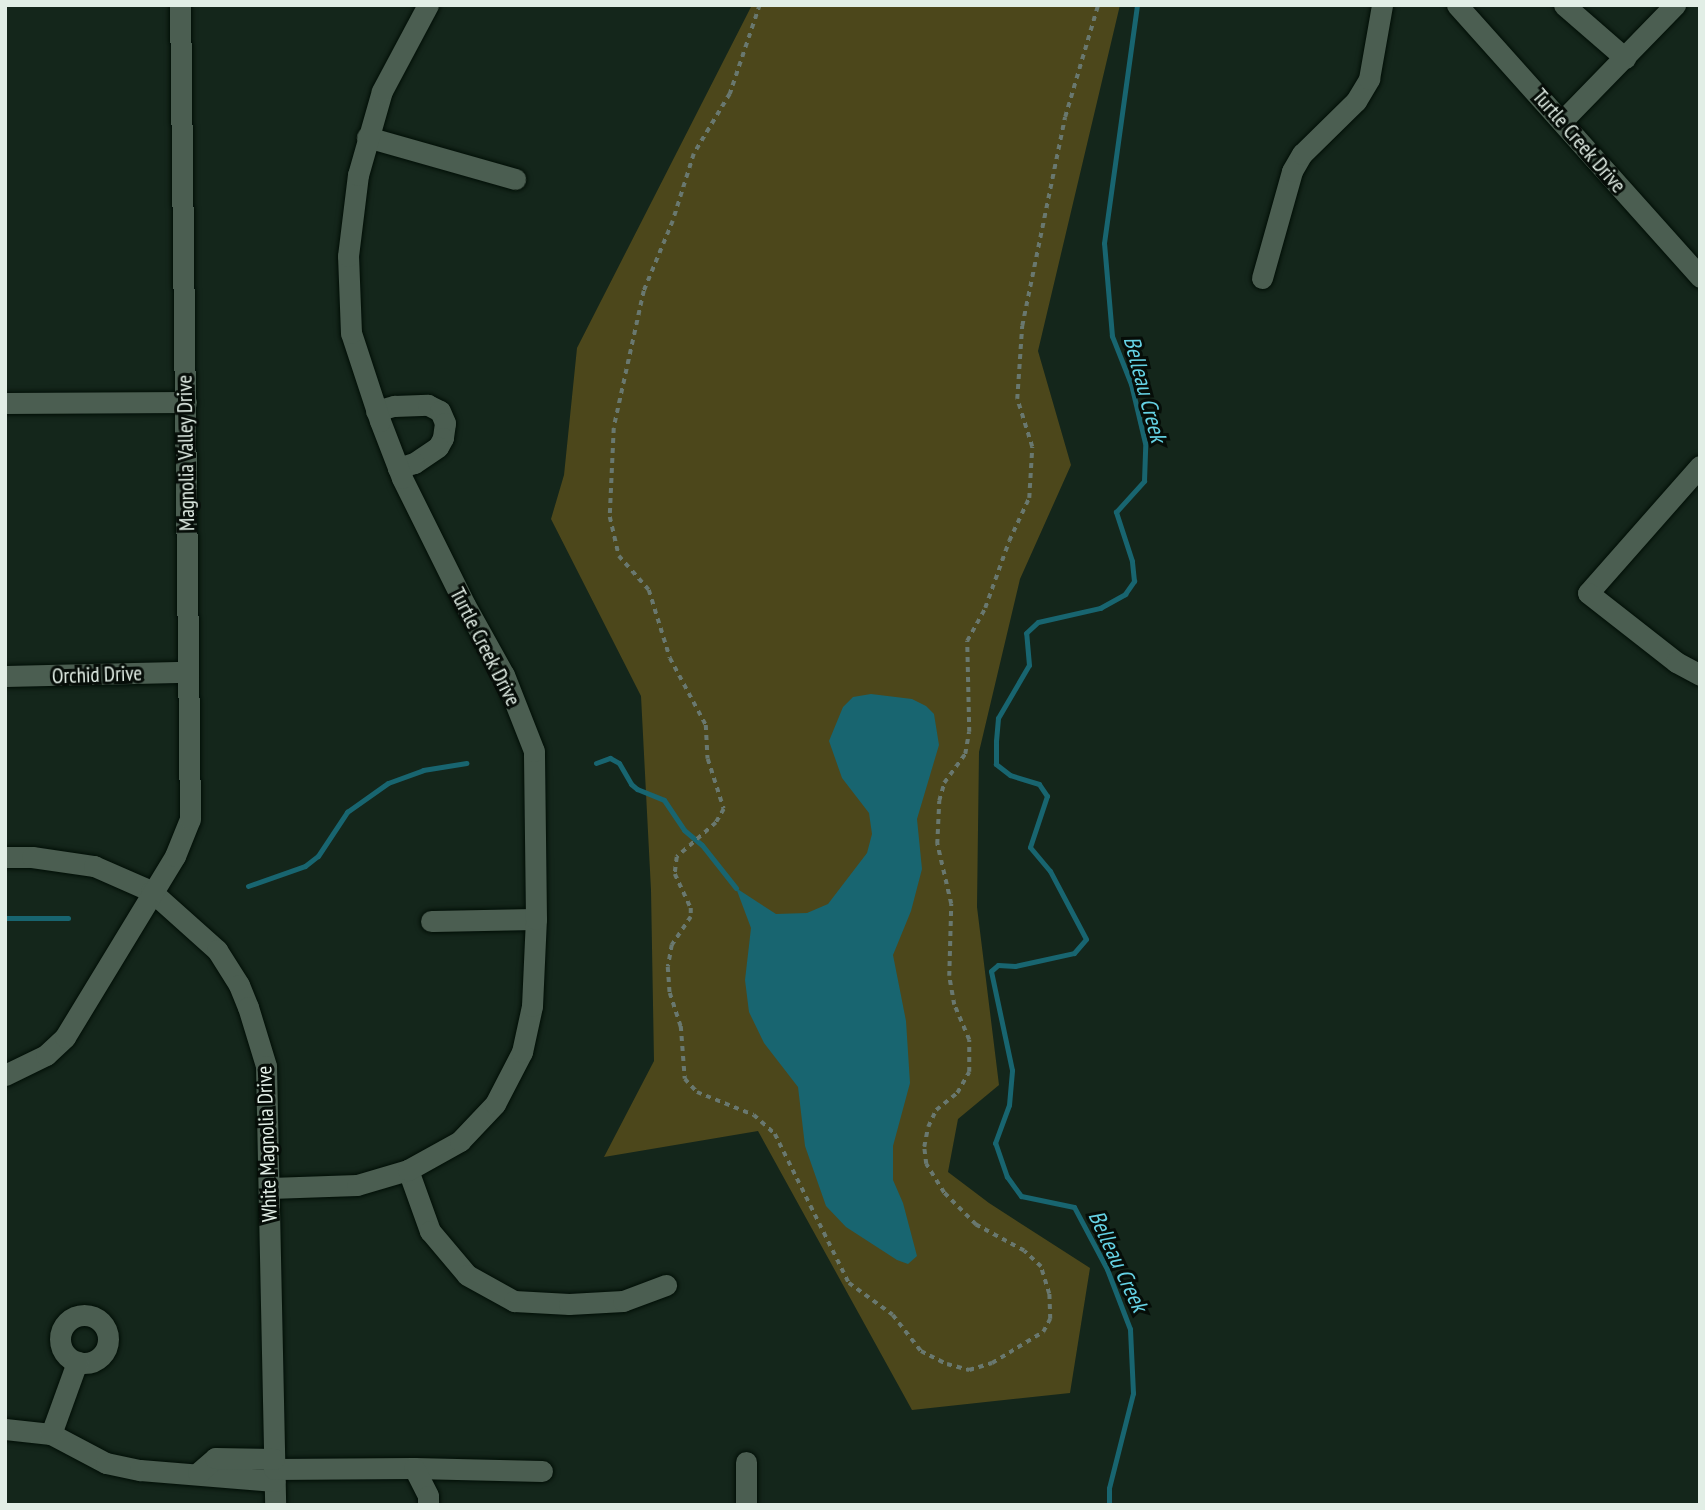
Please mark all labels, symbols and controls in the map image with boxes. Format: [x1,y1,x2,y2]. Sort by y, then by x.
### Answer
street label: Turtle Creek Drive [1527,84,1631,198]
water label: Belleau Creek [1118,333,1172,445]
street label: Magnolia Valley Drive [172,374,200,532]
street label: Turtle Creek Drive [444,583,526,711]
street label: Orchid Drive [51,661,143,689]
street label: White Magnolia Drive [252,1065,282,1223]
water label: Belleau Creek [1082,1206,1154,1316]

